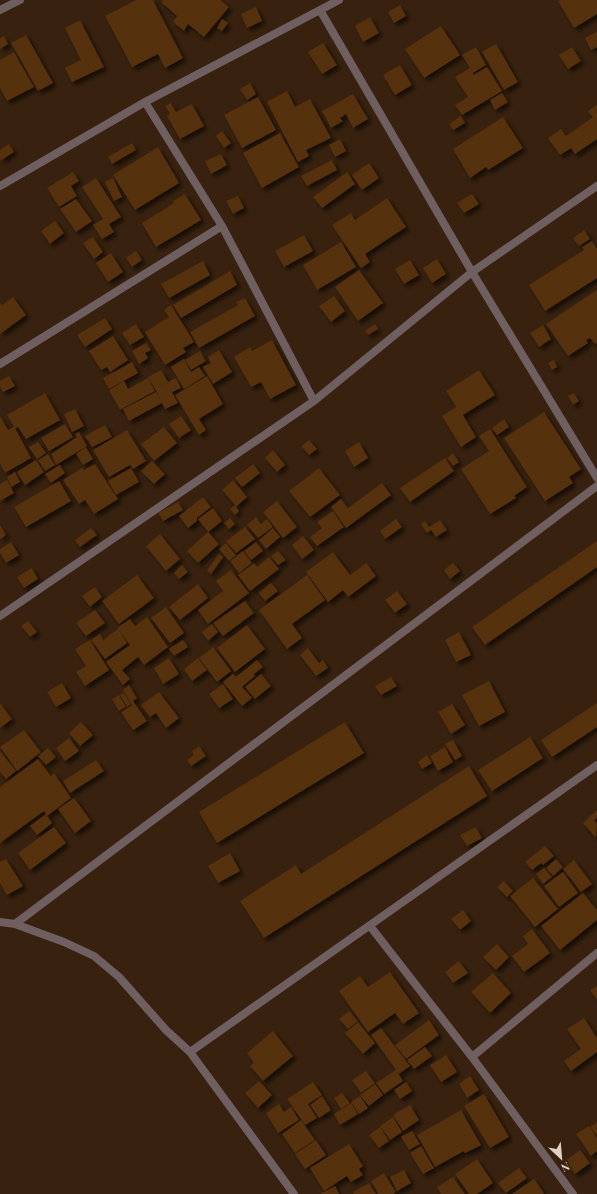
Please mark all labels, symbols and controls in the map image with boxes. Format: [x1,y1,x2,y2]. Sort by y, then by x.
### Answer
north arrow [541,1138,581,1178]
text: N [559,1159,572,1176]

